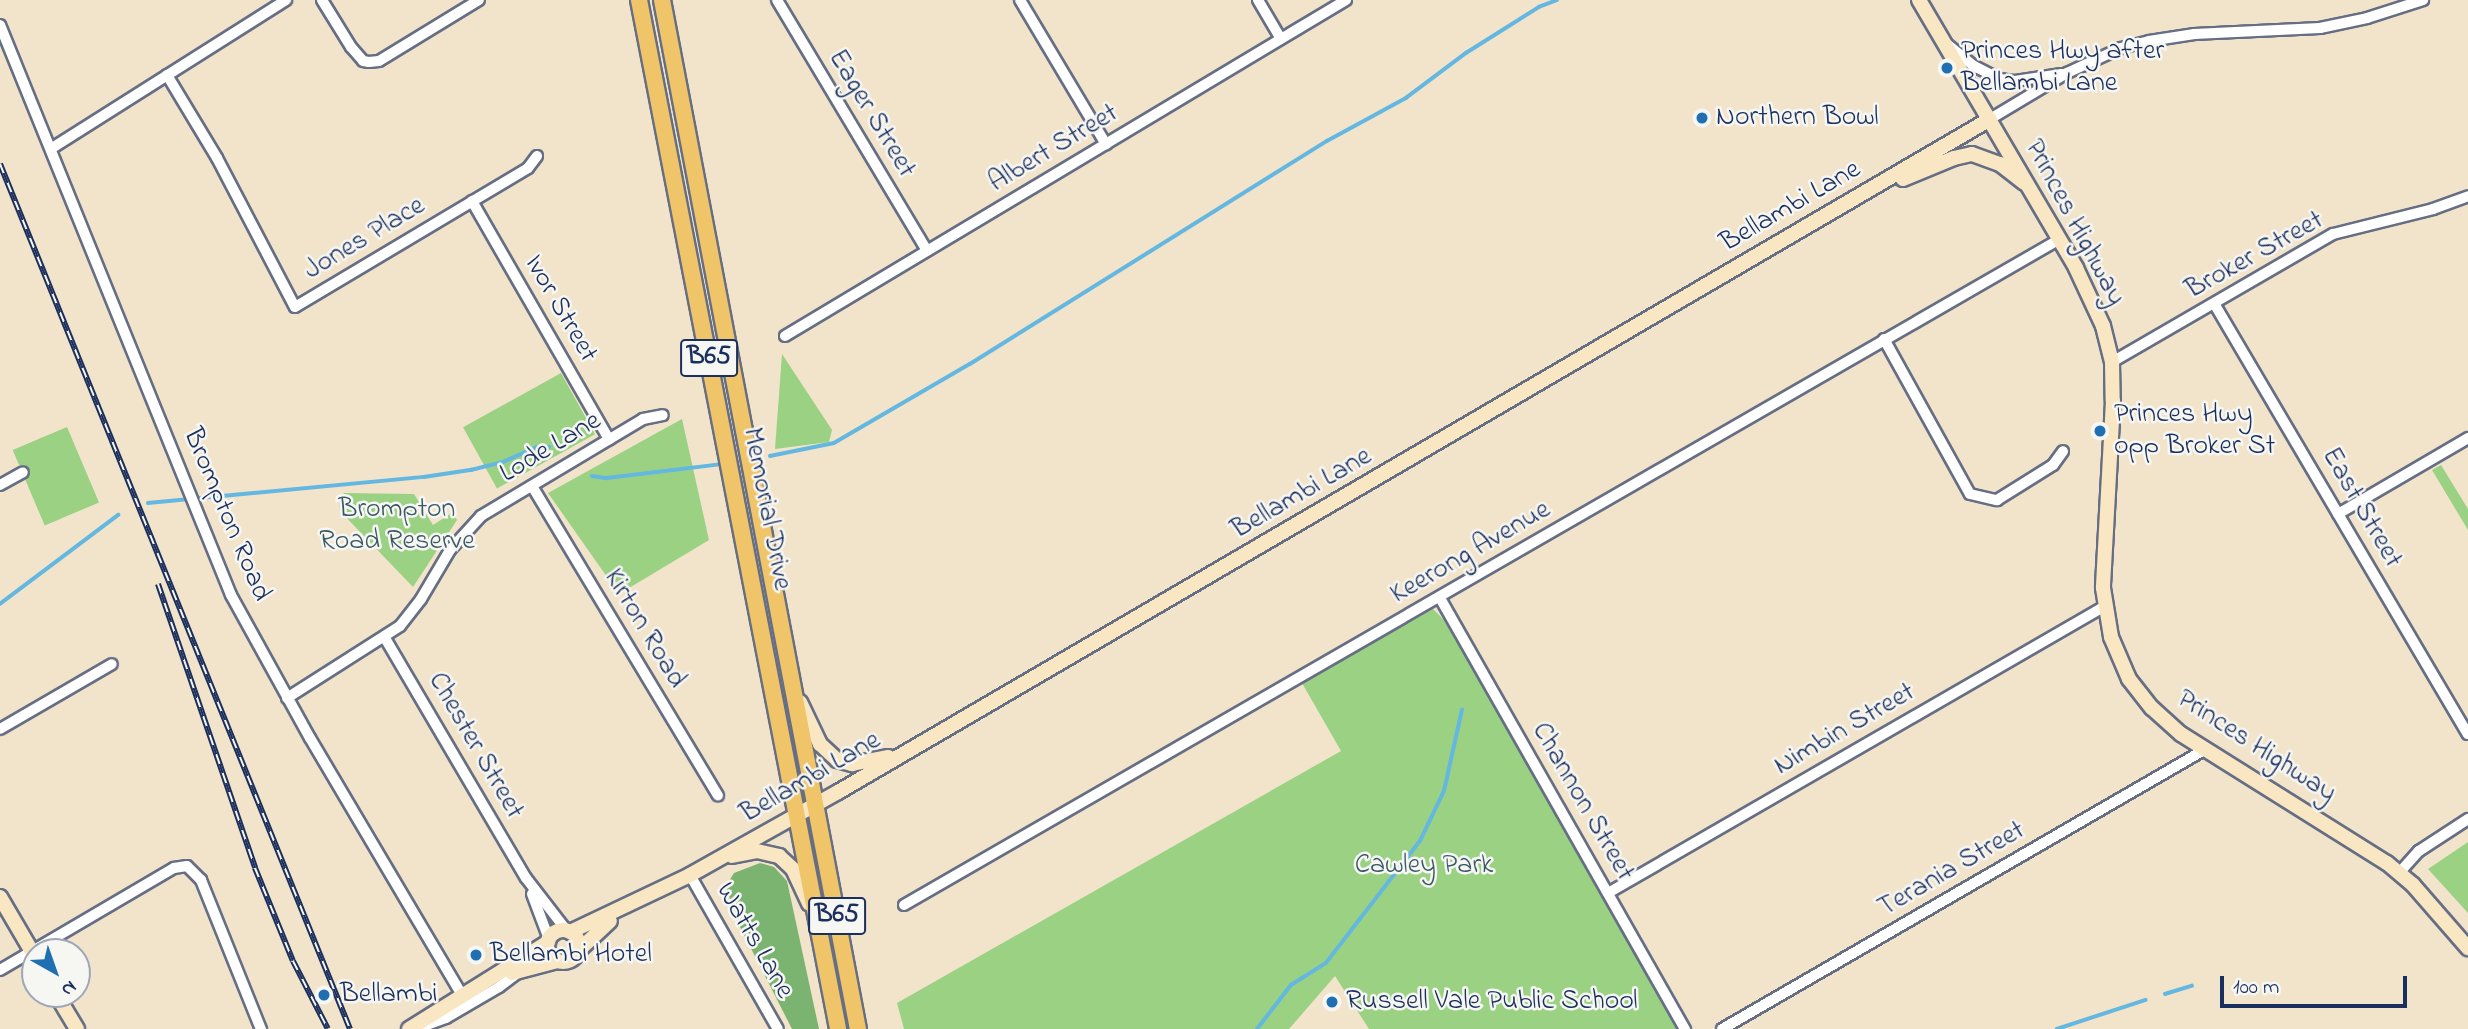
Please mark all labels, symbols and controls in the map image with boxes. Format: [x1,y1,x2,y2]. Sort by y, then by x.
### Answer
place label: Princes Hwy after Bellambi Lane [1961,35,2164,101]
street label: Eager Street [820,44,922,184]
marker: Princes Hwy after Bellambi Lane [1939,60,1955,76]
street label: Albert Street [983,97,1125,201]
place label: Northern Bowl [1716,101,1879,135]
marker: Northern Bowl [1694,110,1710,126]
street label: Princes Highway [2016,134,2132,312]
street label: Bellambi Lane [1715,153,1867,261]
street label: Jones Place [298,190,432,288]
street label: Broker Street [2180,204,2330,308]
street label: Ivor Street [516,249,604,369]
road number: B65 [679,336,739,380]
place label: Princes Hwy opp Broker St [2114,398,2275,464]
street label: Lode Lane [494,405,608,491]
street label: Brompton Road [174,423,278,607]
marker: Princes Hwy opp Broker St [2092,423,2108,439]
street label: Memorial Drive [734,425,798,593]
street label: Bellambi Lane [1226,440,1378,548]
street label: East Street [2313,442,2409,574]
park label: Brompton Road Reserve [319,493,475,559]
street label: Keerong Avenue [1385,494,1557,612]
street label: Kirton Road [595,563,693,695]
street label: Chester Street [420,667,530,825]
street label: Nimbin Street [1769,676,1921,784]
street label: Princes Highway [2170,683,2342,811]
street label: Channon Street [1523,717,1641,887]
street label: Bellambi Lane [735,724,887,832]
street label: Terania Street [1873,814,2031,926]
park label: Cawley Park [1355,849,1493,883]
street label: Watts Lane [707,877,801,1005]
road number: B65 [807,894,867,939]
north arrow [21,938,91,1008]
place label: Bellambi Hotel [490,938,652,972]
marker: Bellambi Hotel [468,947,484,963]
scale bar [2223,962,2410,1006]
text: N [55,973,82,1002]
text: 100 m [2233,973,2279,1003]
place label: Bellambi [340,978,437,1012]
marker: Bellambi [314,985,334,1005]
place label: Russell Vale Public School [1346,985,1638,1019]
marker: Russell Vale Public School [1324,994,1340,1010]

